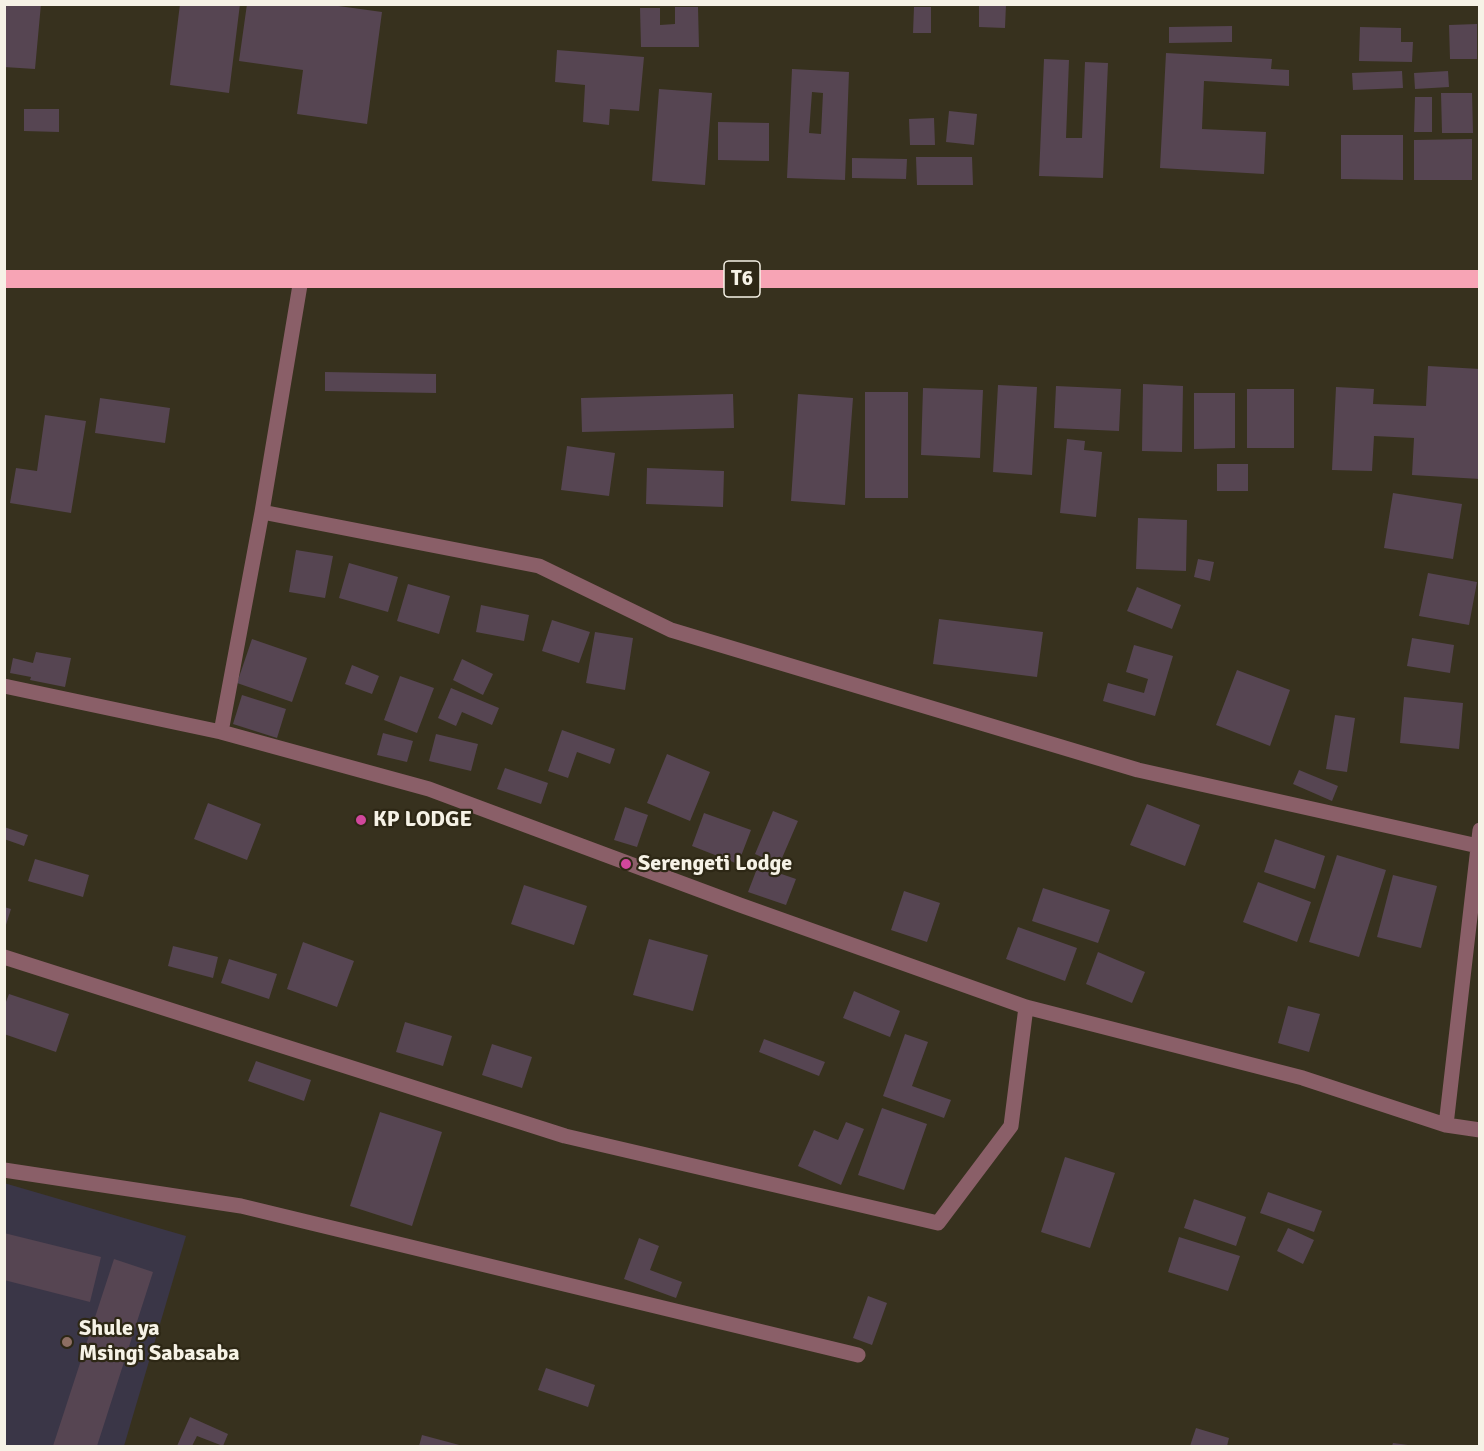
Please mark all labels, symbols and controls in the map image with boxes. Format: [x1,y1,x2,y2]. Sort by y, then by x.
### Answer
road number: T6 [724,261,760,297]
place label: KP LODGE [373,807,472,833]
marker: KP LODGE [354,813,368,827]
place label: Serengeti Lodge [638,851,792,877]
marker: Serengeti Lodge [619,857,633,871]
place label: Shule ya Msingi Sabasaba [79,1316,240,1368]
marker: Shule ya Msingi Sabasaba [60,1335,74,1349]

